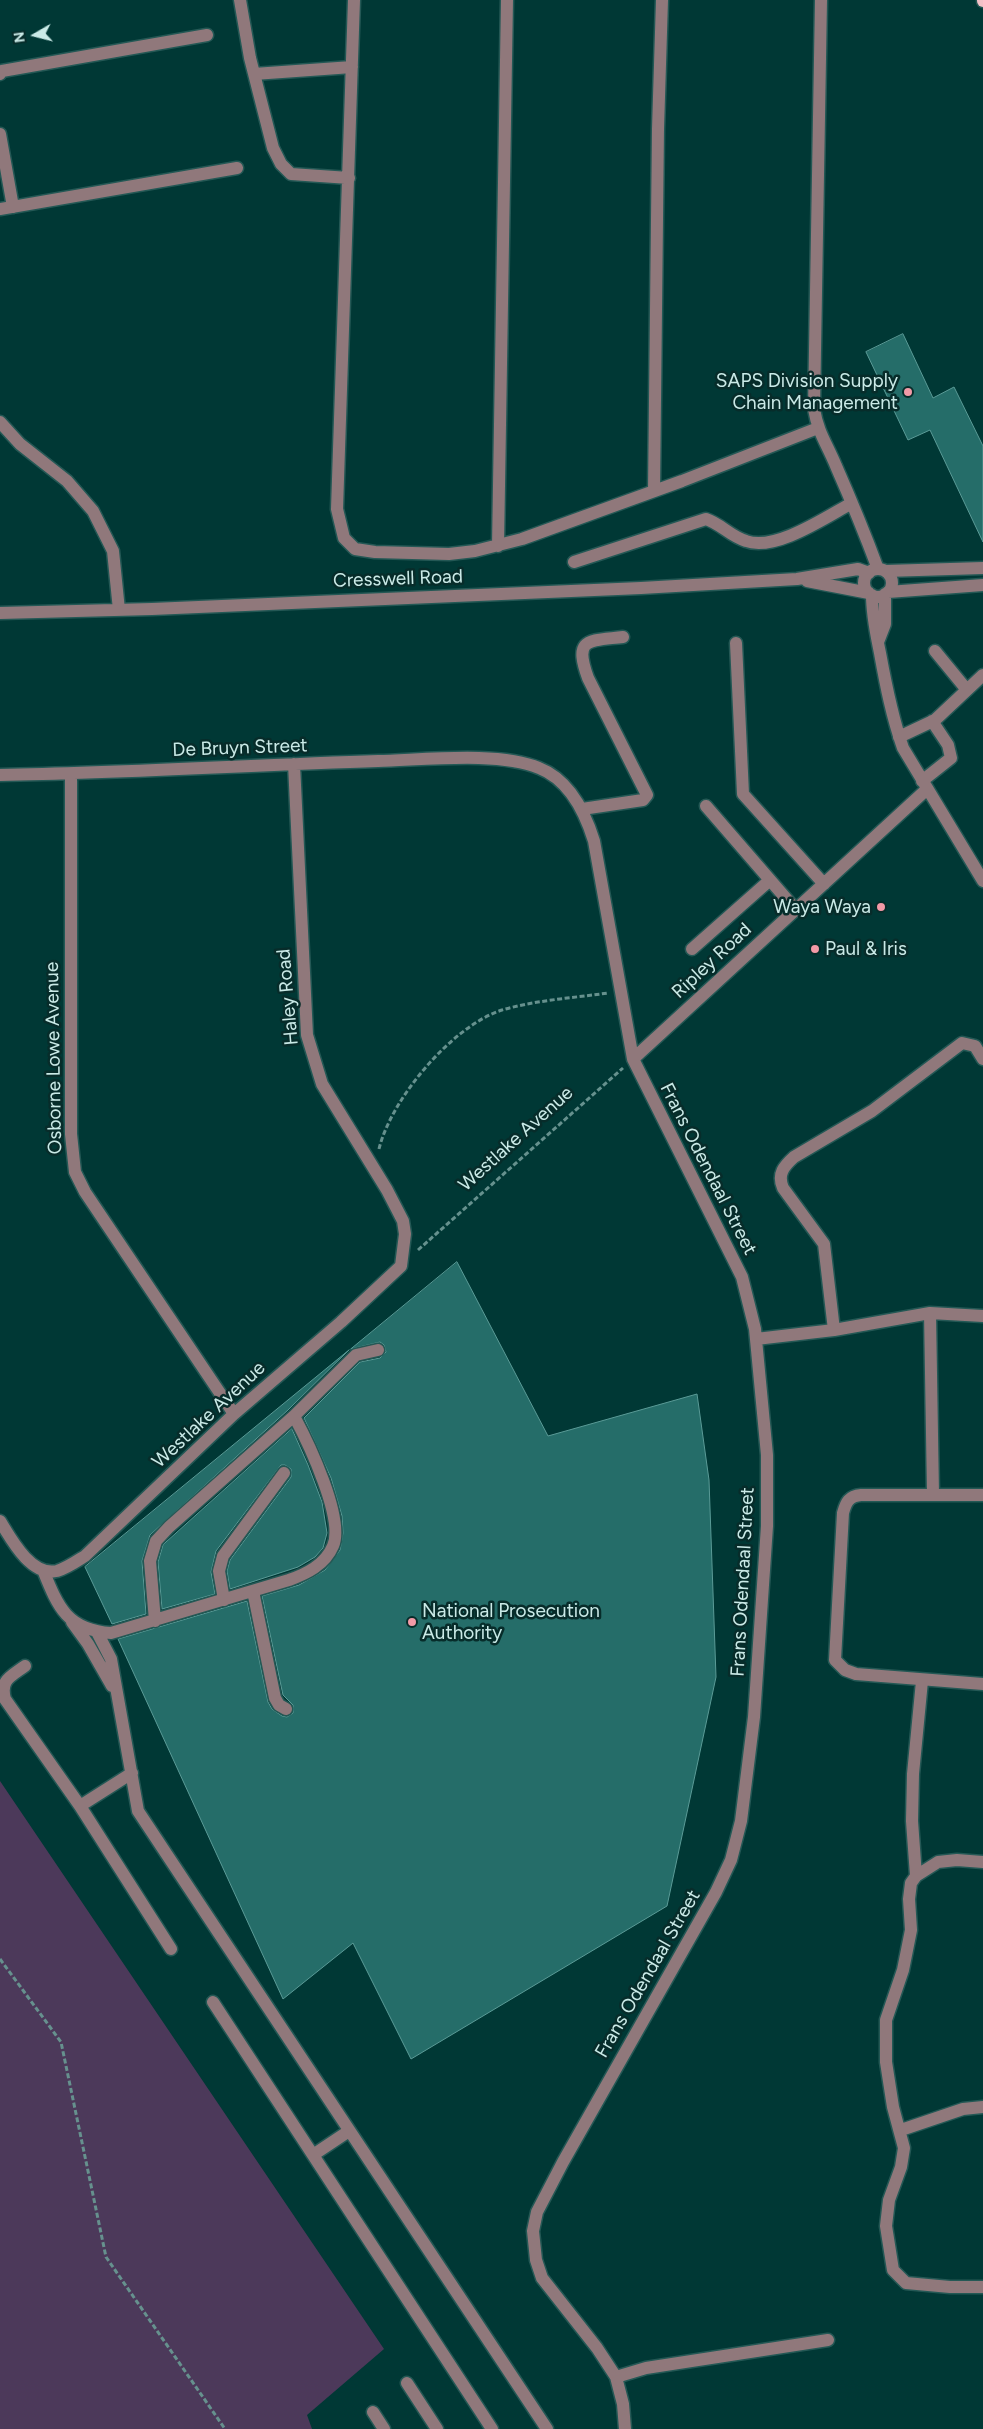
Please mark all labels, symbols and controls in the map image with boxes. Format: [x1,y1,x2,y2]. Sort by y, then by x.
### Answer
north arrow [10,10,60,60]
text: N [10,31,29,44]
place label: SAPS Division Supply Chain Management [716,370,898,414]
marker: SAPS Division Supply Chain Management [902,386,914,398]
street label: Cresswell Road [333,565,463,593]
street label: De Bruyn Street [172,734,308,762]
place label: Waya Waya [773,896,871,918]
marker: Waya Waya [875,901,887,913]
street label: Ripley Road [668,918,756,1004]
place label: Paul & Iris [825,938,907,960]
marker: Paul & Iris [809,943,821,955]
street label: Haley Road [272,948,304,1046]
street label: Osborne Lowe Avenue [41,962,67,1154]
street label: Frans Odendaal Street [655,1079,761,1259]
street label: Westlake Avenue [454,1082,578,1196]
street label: Westlake Avenue [148,1357,270,1473]
street label: Frans Odendaal Street [727,1487,759,1677]
place label: National Prosecution Authority [422,1600,600,1644]
marker: National Prosecution Authority [406,1616,418,1628]
street label: Frans Odendaal Street [591,1886,705,2062]

